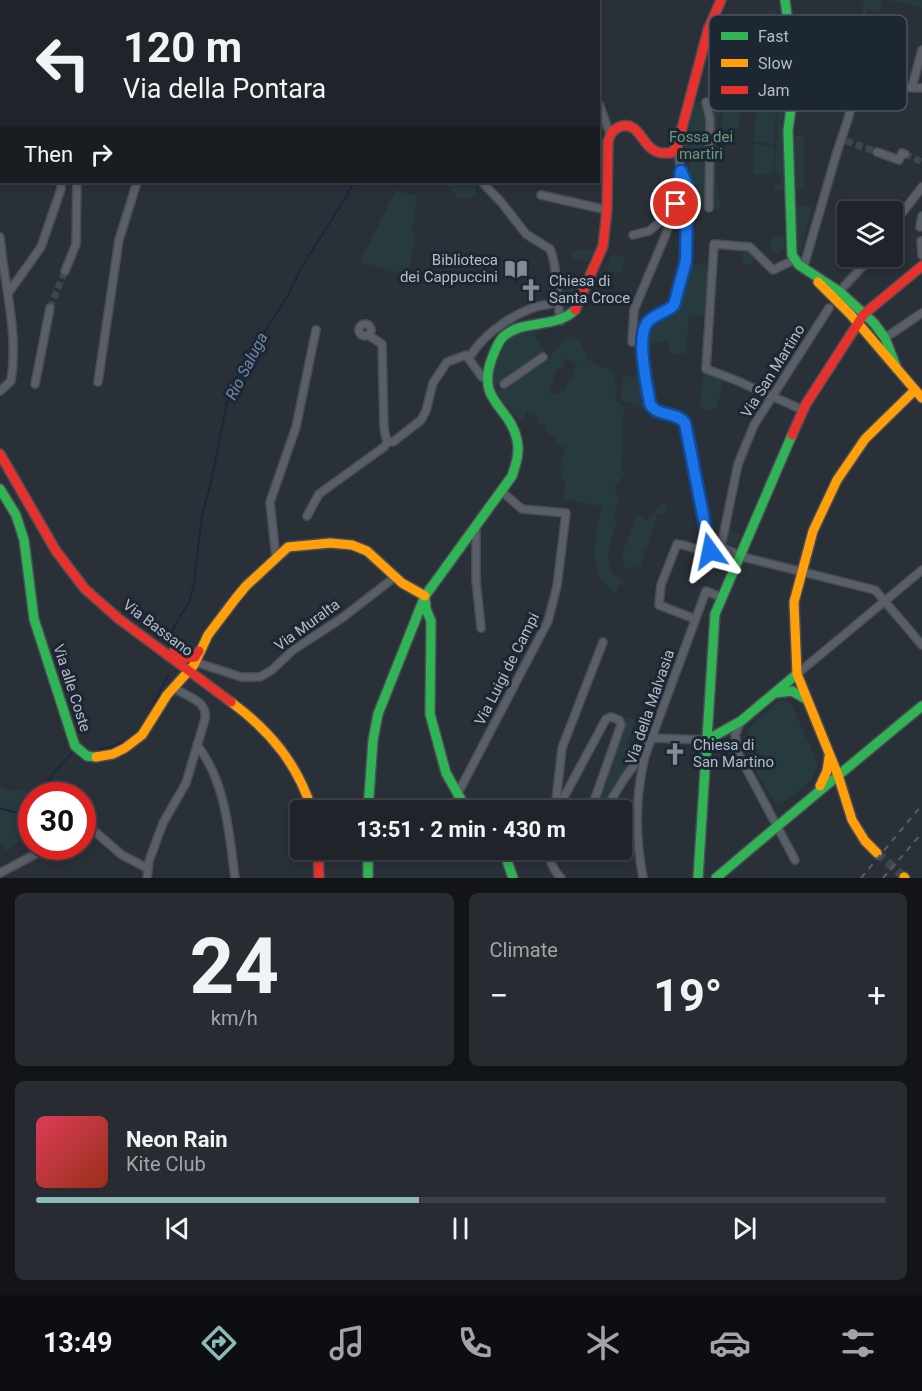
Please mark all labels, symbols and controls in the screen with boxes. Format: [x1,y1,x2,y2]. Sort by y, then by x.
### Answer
legend [709,15,907,111]
text: 120 m [123,23,242,72]
icon: left [24,24,102,102]
text: Fast [758,27,789,46]
text: Slow [758,54,793,73]
text: Via della Pontara [123,73,326,105]
text: Jam [758,81,790,100]
park label: Fossa dei martiri [669,128,733,163]
icon: right [85,138,118,171]
text: Then [24,142,73,167]
pin [650,178,701,229]
icon: arrive [659,187,692,220]
map controls [837,201,903,267]
button: layers [837,201,903,267]
place label: Biblioteca dei Cappuccini [400,251,498,286]
library icon: Biblioteca dei Cappuccini [503,256,529,282]
place label: Chiesa di Santa Croce [549,272,630,307]
church icon: Chiesa di Santa Croce [518,277,544,303]
street label: Via San Martino [737,321,809,421]
water label: Rio Saluga [221,329,272,403]
position arrow [678,519,742,583]
street label: Via Muralta [271,595,343,655]
street label: Via Bassano [119,596,197,660]
street label: Via Luigi de Campi [471,610,543,728]
street label: Via alle Coste [49,642,95,734]
street label: Via della Malvasia [622,647,678,767]
place label: Chiesa di San Martino [693,736,774,771]
church icon: Chiesa di San Martino [662,741,688,767]
speed limit sign: 30 [18,782,96,860]
text: 13:51 · 2 min · 430 m [356,817,566,842]
text: 24 [189,921,279,1012]
text: Climate [490,938,558,962]
text: 19° [653,969,722,1022]
text: − [490,976,508,1015]
text: + [867,976,886,1015]
text: km/h [211,1006,258,1030]
text: Neon Rain [126,1127,228,1152]
text: Kite Club [126,1152,206,1176]
icon: previous [161,1212,194,1245]
icon: pause [444,1212,477,1245]
icon: next [728,1212,761,1245]
icon: directions [198,1322,240,1364]
icon: music [326,1322,368,1364]
icon: phone [454,1322,496,1364]
icon: climate [582,1322,624,1364]
icon: car [709,1322,751,1364]
icon: filters [837,1322,879,1364]
text: 13:49 [43,1327,112,1359]

